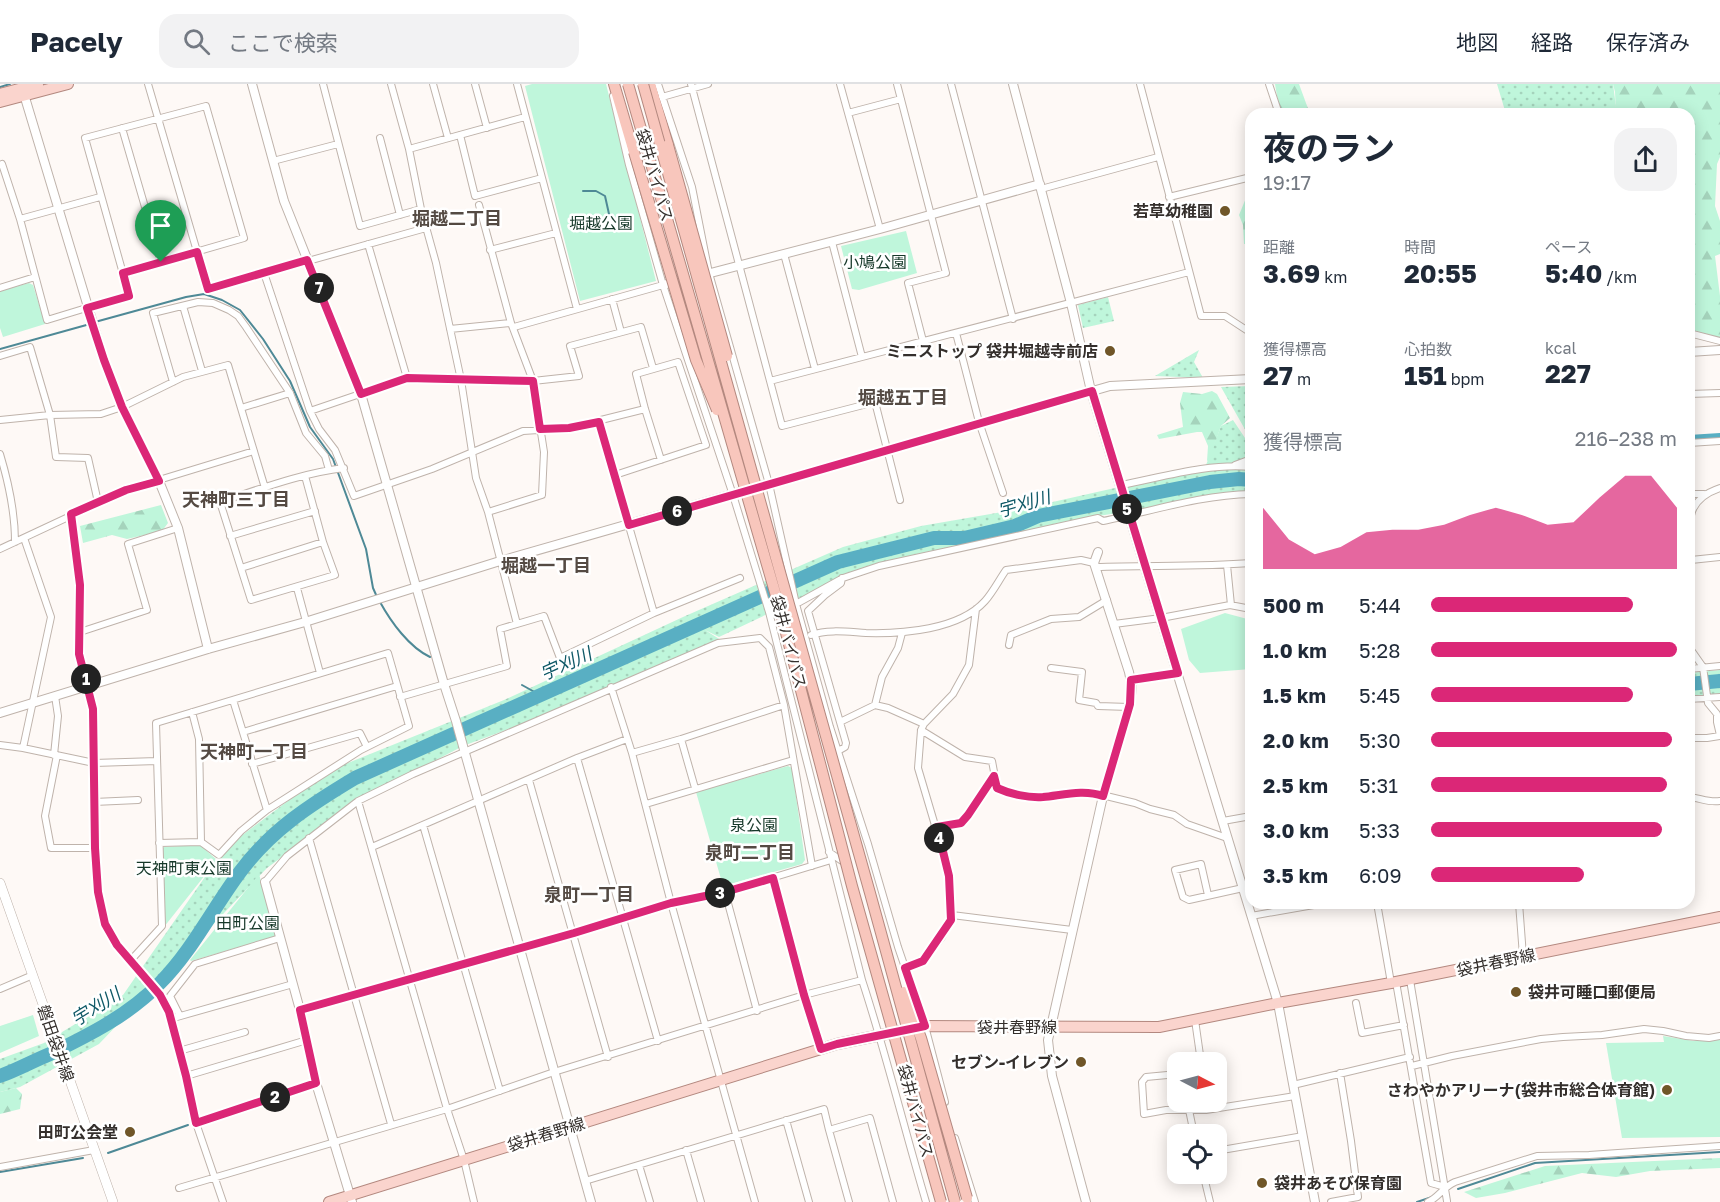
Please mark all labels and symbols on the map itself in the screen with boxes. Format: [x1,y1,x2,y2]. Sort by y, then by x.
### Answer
street label: 袋井バイパス [632,126,678,224]
pin [135,200,186,262]
place label: 若草幼稚園 [1133,201,1213,221]
marker: 若草幼稚園 [1218,204,1232,218]
district label: 堀越二丁目 [412,207,502,229]
park label: 堀越公園 [569,213,633,233]
park label: 小鳩公園 [843,252,907,272]
pin: 7 [304,273,334,303]
place label: ミニストップ 袋井堀越寺前店 [886,341,1098,361]
marker: ミニストップ 袋井堀越寺前店 [1103,344,1117,358]
district label: 堀越五丁目 [858,386,948,408]
water label: 宇刈川 [995,484,1055,521]
district label: 天神町三丁目 [182,488,290,510]
pin: 5 [1112,494,1142,524]
pin: 6 [662,496,692,526]
district label: 堀越一丁目 [501,554,591,576]
street label: 袋井バイパス [767,593,811,691]
water label: 宇刈川 [536,641,597,684]
pin: 1 [71,664,101,694]
district label: 天神町一丁目 [200,740,308,762]
park label: 泉公園 [730,815,778,835]
pin: 4 [924,823,954,853]
district label: 泉町二丁目 [705,841,795,863]
park label: 天神町東公園 [136,858,232,878]
pin: 3 [705,878,735,908]
district label: 泉町一丁目 [544,883,634,905]
park label: 田町公園 [216,913,280,933]
street label: 袋井春野線 [1455,944,1537,980]
water label: 宇刈川 [67,981,126,1030]
place label: 袋井可睡口郵便局 [1528,982,1656,1002]
marker: 袋井可睡口郵便局 [1509,985,1523,999]
street label: 磐田袋井線 [34,1002,78,1084]
street label: 袋井春野線 [977,1017,1057,1037]
place label: セブン-イレブン [951,1052,1069,1072]
north arrow [1167,1052,1227,1112]
marker: セブン-イレブン [1074,1055,1088,1069]
street label: 袋井バイパス [894,1062,938,1160]
place label: さわやかアリーナ(袋井市総合体育館) [1387,1080,1655,1100]
pin: 2 [260,1082,290,1112]
marker: さわやかアリーナ(袋井市総合体育館) [1660,1083,1674,1097]
street label: 袋井春野線 [505,1113,587,1155]
place label: 田町公会堂 [38,1122,118,1142]
marker: 田町公会堂 [123,1125,137,1139]
place label: 袋井あそび保育園 [1274,1173,1402,1193]
marker: 袋井あそび保育園 [1255,1176,1269,1190]

